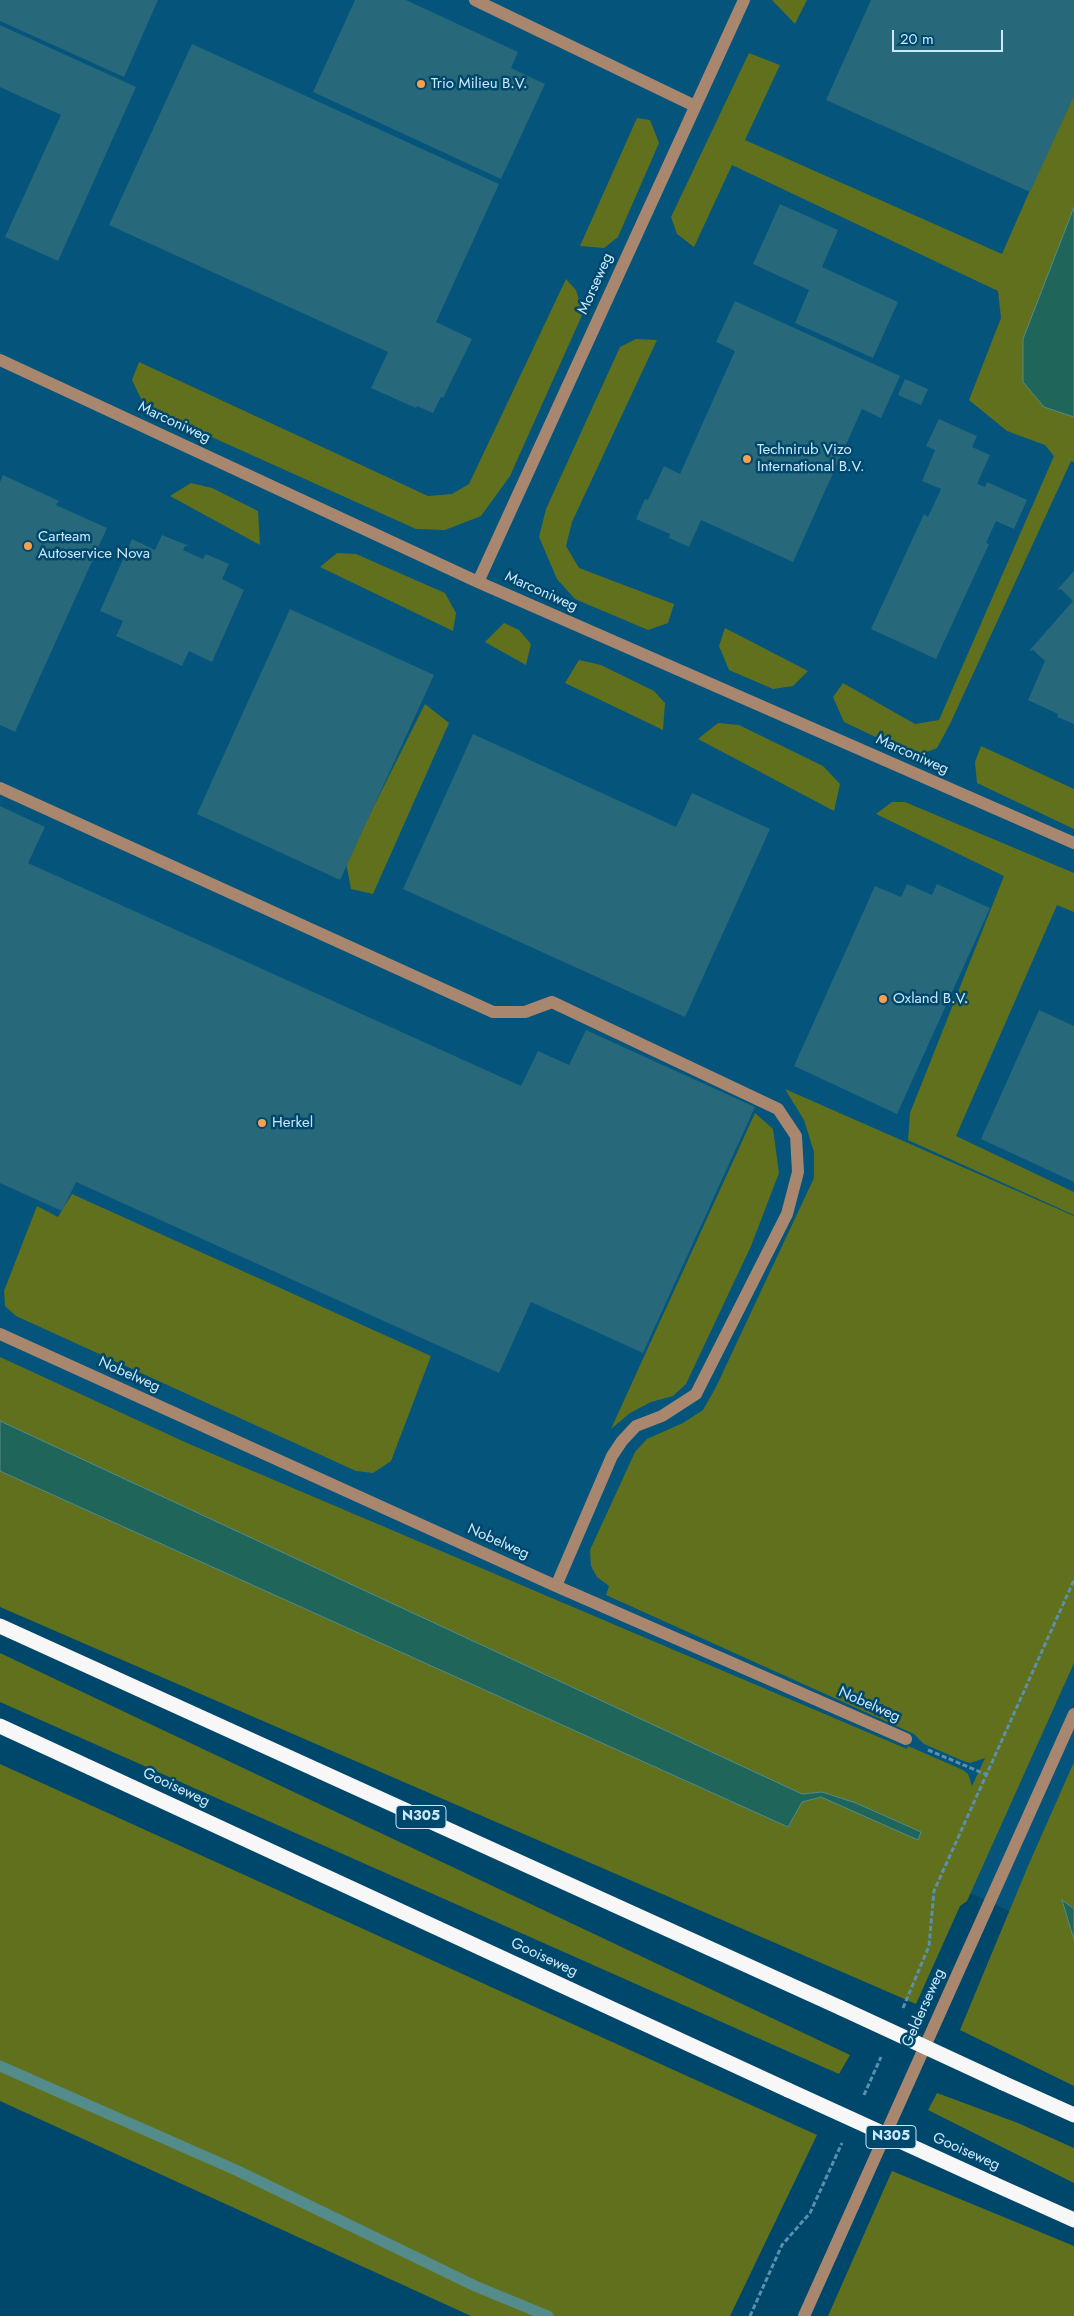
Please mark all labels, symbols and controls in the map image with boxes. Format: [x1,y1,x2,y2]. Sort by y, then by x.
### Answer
scale bar [894,20,1005,52]
text: 20 m [900,28,934,50]
place label: Trio Milieu B.V. [431,75,528,93]
marker: Trio Milieu B.V. [415,78,427,90]
street label: Morseweg [575,251,617,317]
street label: Marconiweg [135,398,213,448]
place label: Technirub Vizo International B.V. [757,441,864,476]
marker: Technirub Vizo International B.V. [741,453,753,465]
place label: Carteam Autoservice Nova [38,528,150,563]
marker: Carteam Autoservice Nova [22,540,34,552]
street label: Marconiweg [502,568,580,616]
street label: Marconiweg [873,731,951,779]
place label: Oxland B.V. [893,990,968,1008]
marker: Oxland B.V. [877,993,889,1005]
place label: Herkel [272,1114,313,1132]
marker: Herkel [256,1117,268,1129]
street label: Nobelweg [95,1353,163,1397]
street label: Nobelweg [464,1520,532,1564]
street label: Nobelweg [835,1683,903,1727]
street label: Gooiseweg [140,1765,212,1811]
road number: N305 [396,1805,446,1828]
street label: Gooiseweg [508,1935,580,1981]
street label: Gelderseweg [899,1966,949,2050]
road number: N305 [866,2126,916,2148]
street label: Gooiseweg [930,2129,1002,2175]

